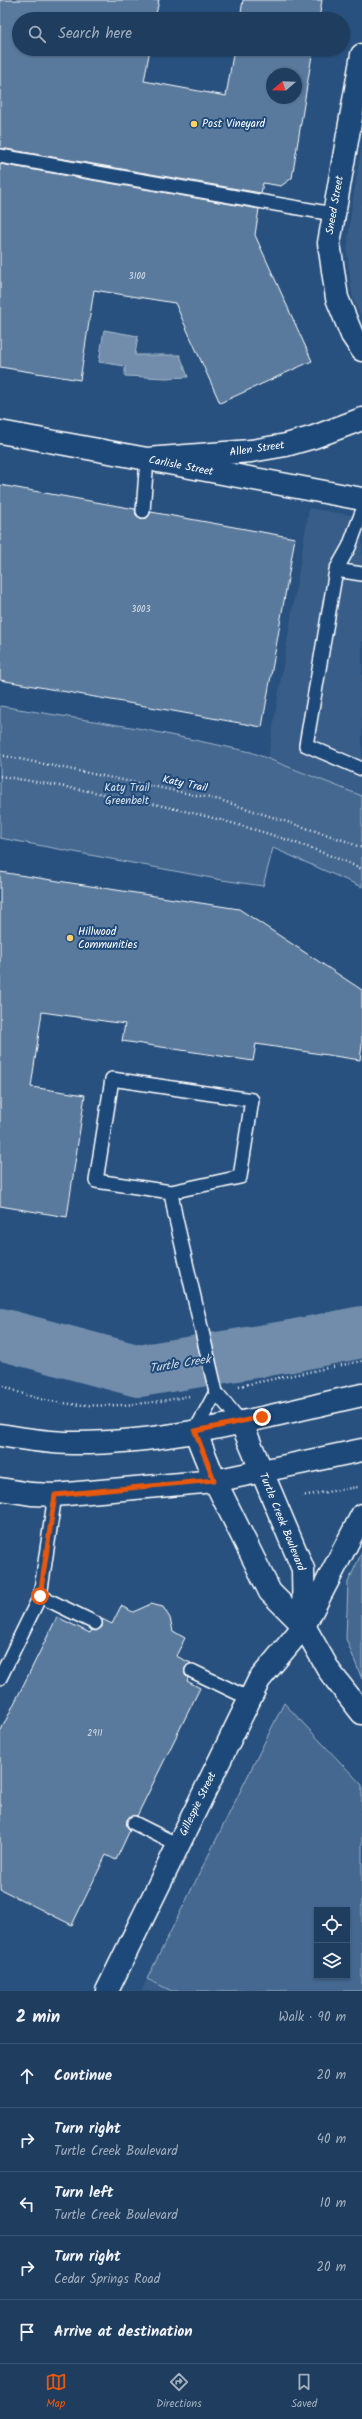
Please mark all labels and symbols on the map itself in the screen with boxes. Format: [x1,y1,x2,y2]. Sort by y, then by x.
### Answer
north arrow [266,68,302,104]
place label: Post Vineyard [202,115,266,133]
marker: Post Vineyard [189,119,199,129]
street label: Sneed Street [321,173,349,236]
house number: 3100 [129,269,146,284]
street label: Allen Street [228,436,286,462]
street label: Carlisle Street [147,451,216,481]
house number: 3003 [131,602,151,617]
street label: Katy Trail [161,770,209,798]
park label: Katy Trail Greenbelt [104,779,150,810]
place label: Hillwood Communities [78,923,138,954]
marker: Hillwood Communities [65,933,75,943]
water label: Turtle Creek [148,1349,214,1378]
route end [253,1408,271,1426]
street label: Turtle Creek Boulevard [254,1470,310,1574]
route start [31,1587,49,1605]
house number: 2911 [87,1726,103,1741]
street label: Gillespie Street [175,1768,222,1839]

